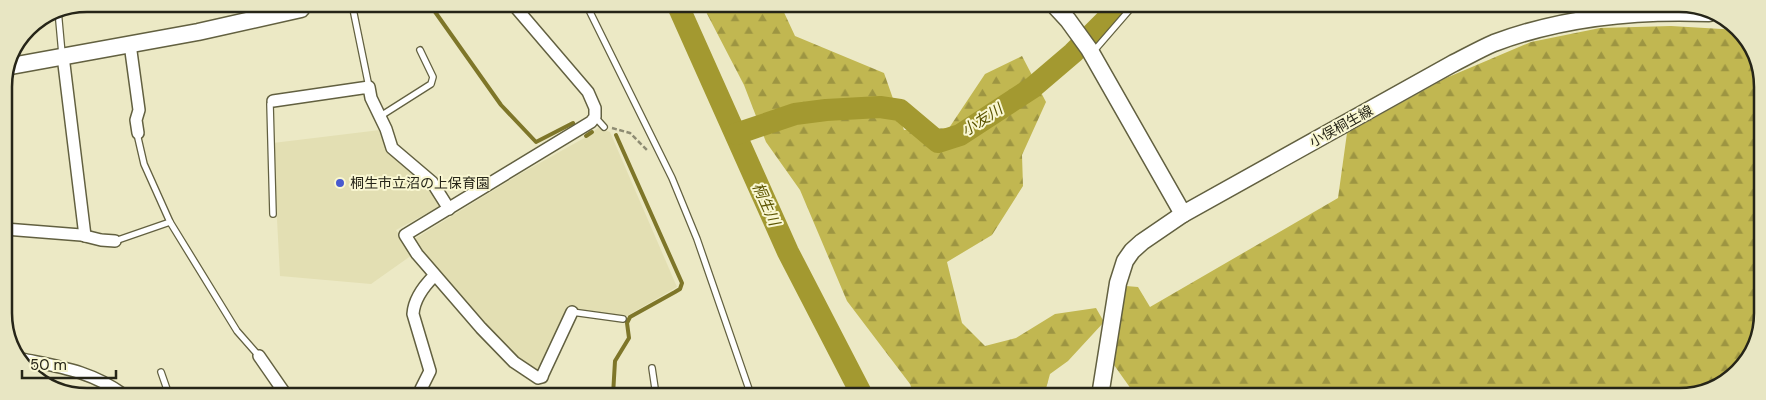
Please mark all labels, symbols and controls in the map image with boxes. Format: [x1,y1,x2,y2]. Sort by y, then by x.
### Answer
water label: 小友川 [958,98,1008,141]
street label: 小俣桐生線 [1306,101,1376,151]
place label: 桐生市立沼の上保育園 [350,174,490,192]
marker: 桐生市立沼の上保育園 [334,177,346,189]
water label: 桐生川 [748,179,785,230]
scale bar [22,348,116,380]
text: 50 m [30,355,67,375]

